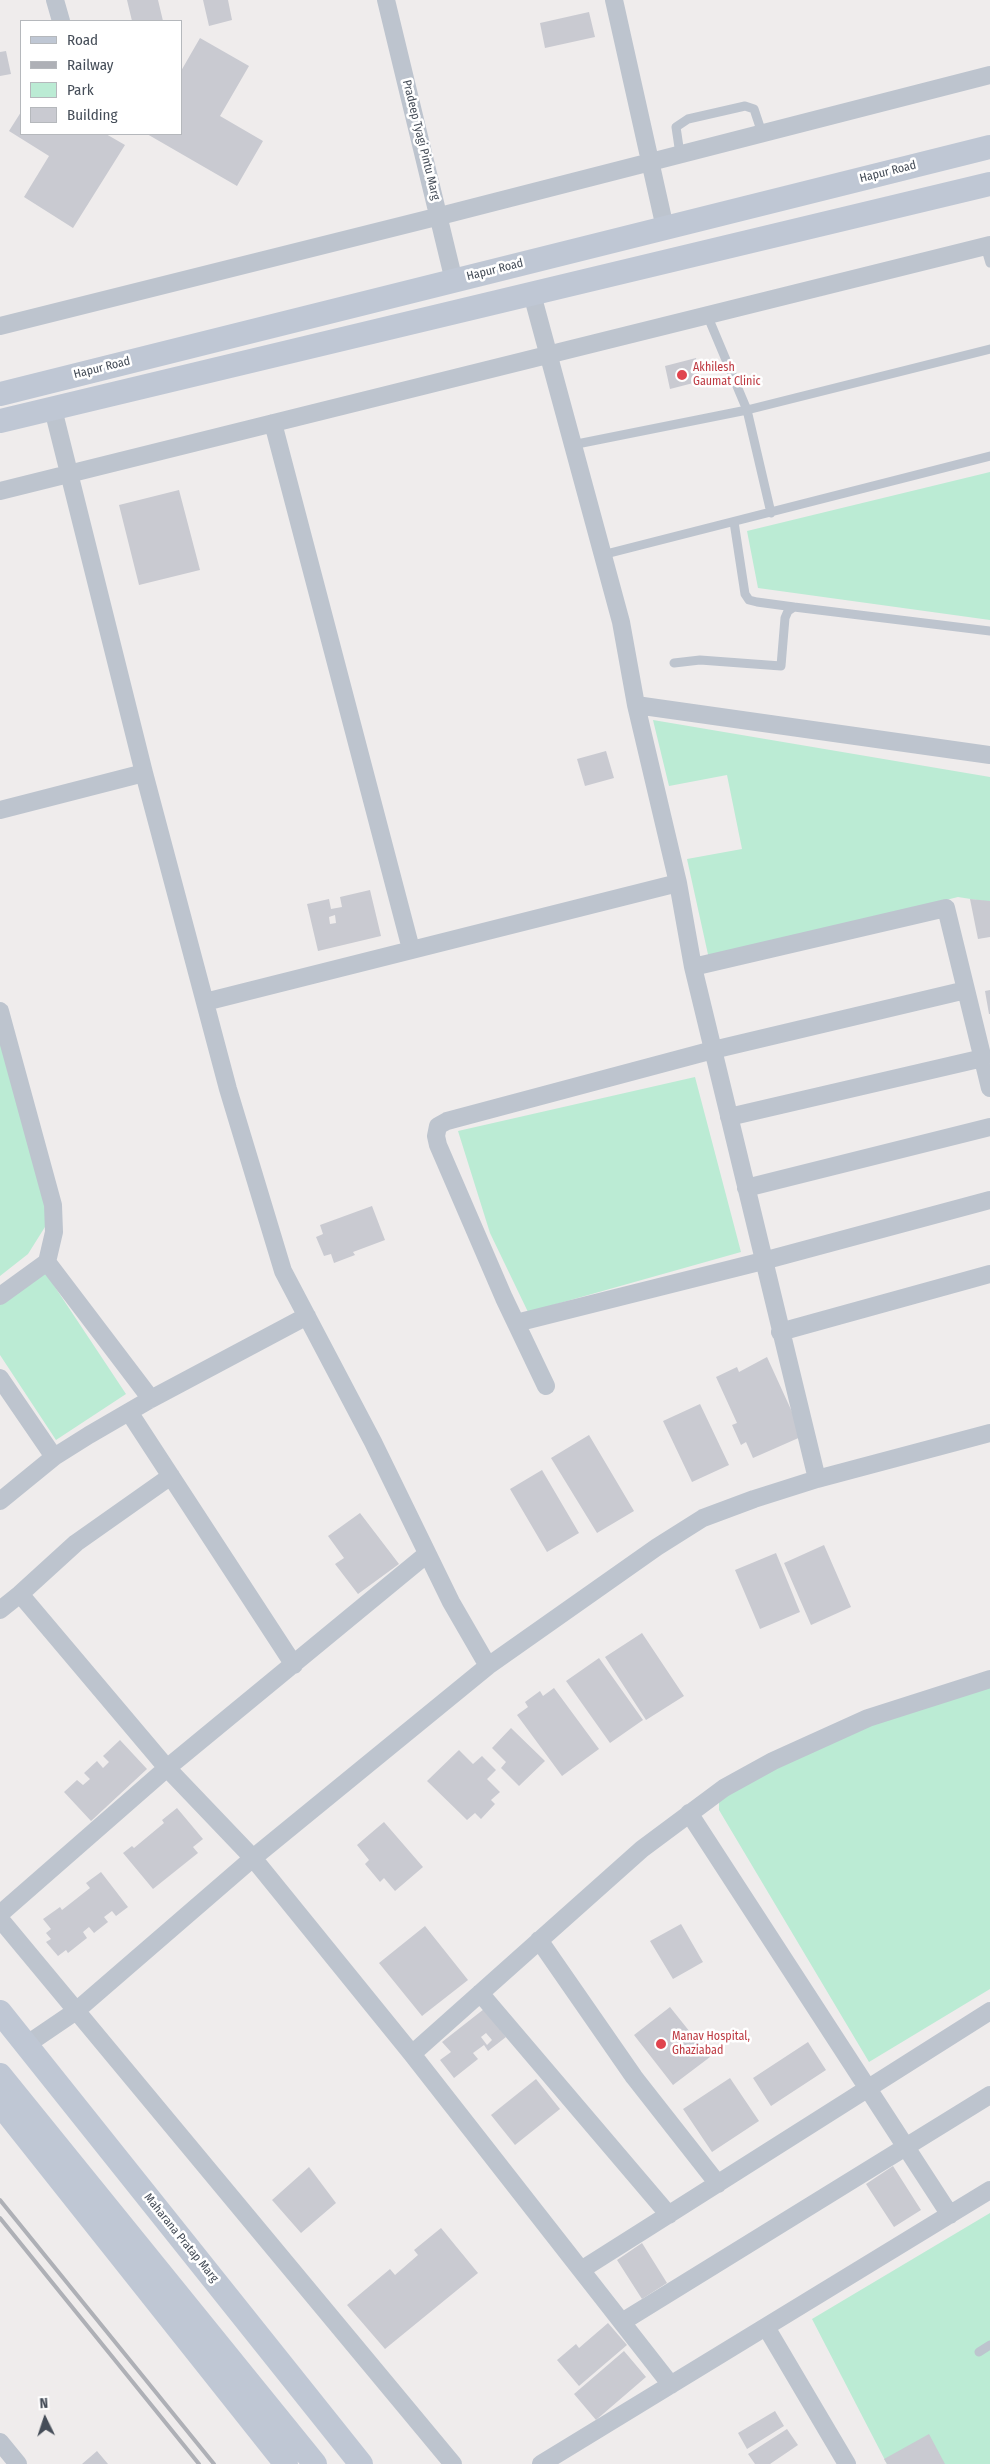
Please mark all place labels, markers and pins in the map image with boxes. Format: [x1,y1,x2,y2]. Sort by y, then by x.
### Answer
place label: Akhilesh Gaumat Clinic [693,361,761,389]
marker: Akhilesh Gaumat Clinic [675,368,689,382]
place label: Manav Hospital, Ghaziabad [672,2030,750,2058]
marker: Manav Hospital, Ghaziabad [654,2037,668,2051]

